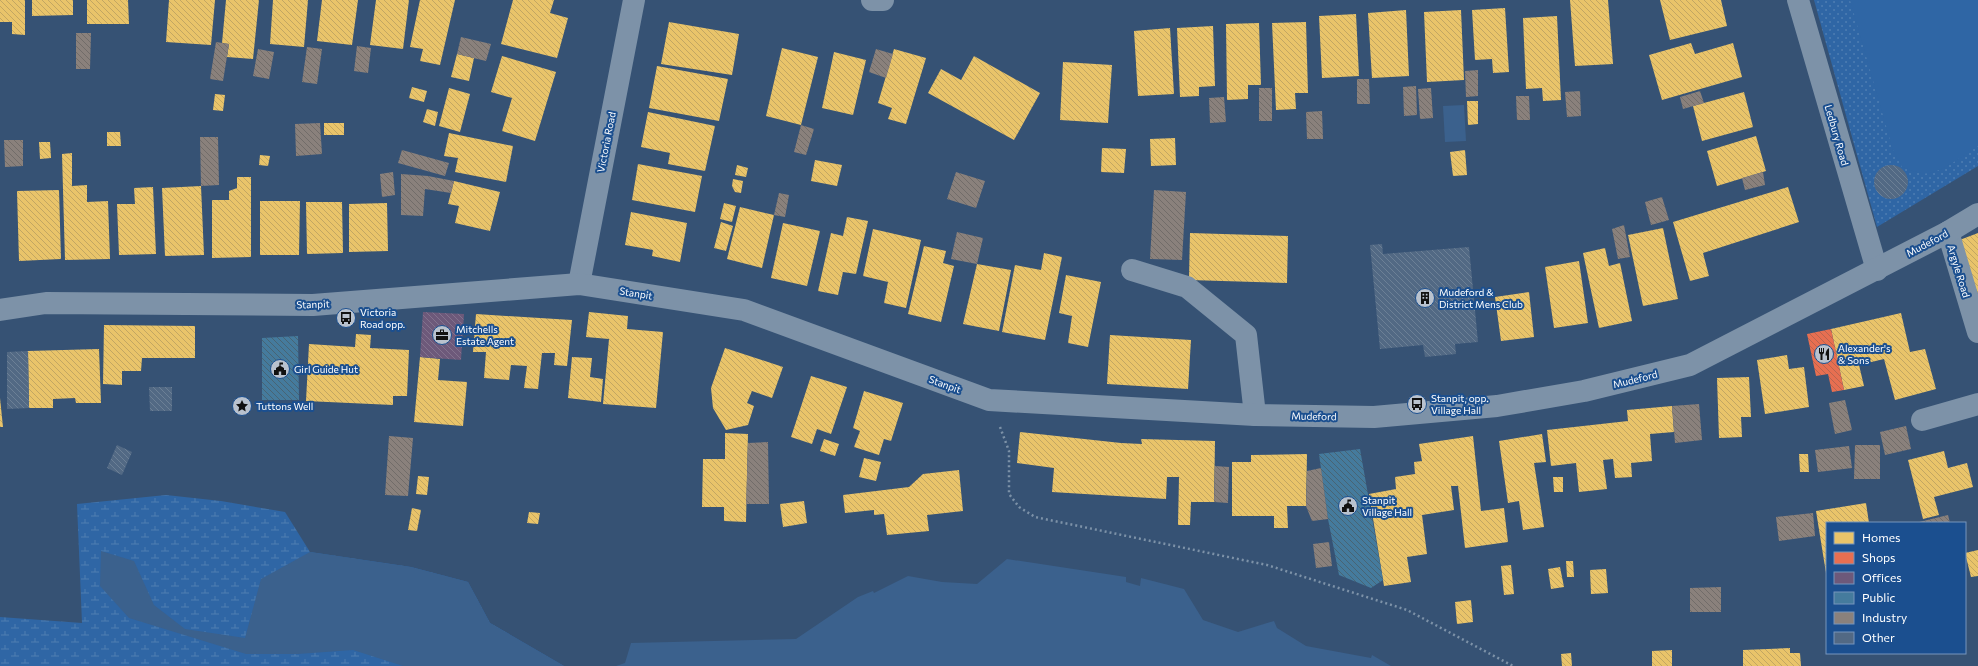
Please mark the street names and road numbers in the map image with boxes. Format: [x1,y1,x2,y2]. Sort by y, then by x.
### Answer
street label: Ledbury Road [1823,103,1851,167]
street label: Victoria Road [594,110,618,173]
street label: Mudeford [1904,227,1950,259]
street label: Argyle Road [1945,243,1973,299]
street label: Stanpit [619,284,653,302]
street label: Stanpit [296,297,330,311]
street label: Mudeford [1612,368,1659,390]
street label: Stanpit [927,373,963,395]
street label: Mudeford [1291,410,1337,422]

